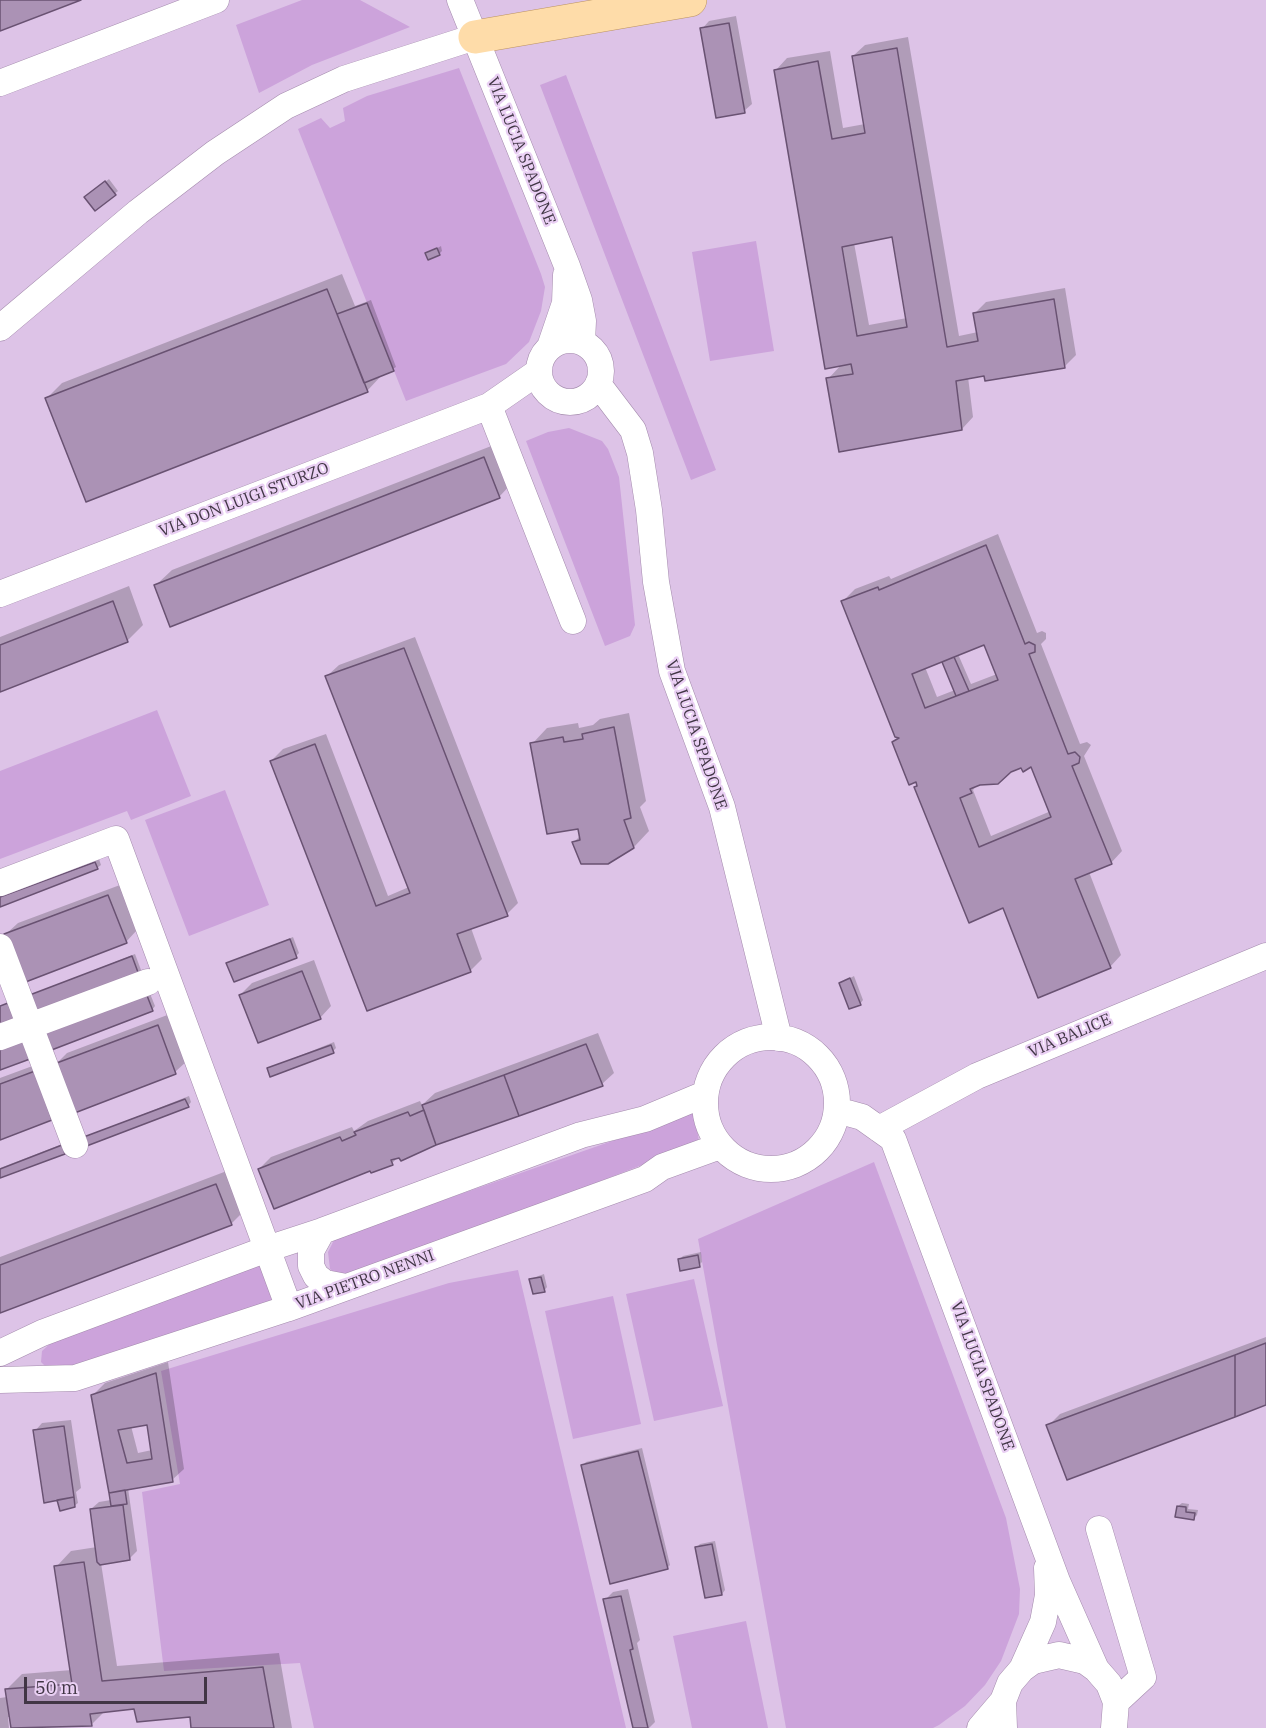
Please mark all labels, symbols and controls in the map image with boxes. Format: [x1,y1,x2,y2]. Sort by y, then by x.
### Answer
street label: VIA LUCIA SPADONE [483,74,559,228]
street label: VIA DON LUIGI STURZO [156,459,332,541]
street label: VIA LUCIA SPADONE [661,657,731,813]
street label: VIA BALICE [1026,1010,1114,1062]
street label: VIA PIETRO NENNI [293,1246,437,1314]
street label: VIA LUCIA SPADONE [946,1299,1018,1453]
scale bar [27,1665,210,1703]
text: 50 m [35,1676,78,1699]

